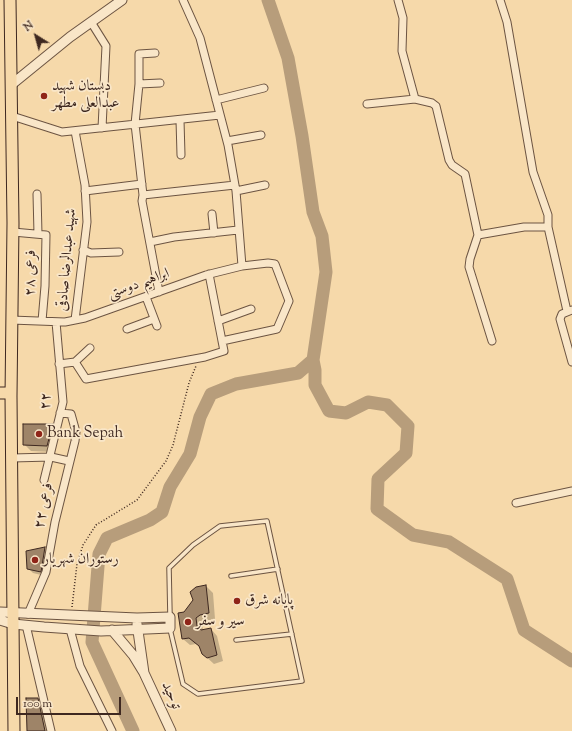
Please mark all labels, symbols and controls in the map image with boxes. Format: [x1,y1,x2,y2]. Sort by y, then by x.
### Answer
north arrow [16,16,56,56]
text: N [20,17,37,35]
place label: دبستان شهید عبدالعلی مطهر [52,78,119,113]
marker: دبستان شهید عبدالعلی مطهر [39,91,49,101]
street label: شهید عبدالرضا صادقی [55,208,81,312]
street label: فرعی ۲۸ [23,250,41,296]
street label: ابراهیم دوستی [106,266,172,304]
street label: ۲۲ [38,392,56,410]
place label: Bank Sepah [47,425,123,443]
marker: Bank Sepah [34,429,44,439]
street label: فرعی ۲۲ [31,481,59,531]
place label: رستوران شهریار [43,551,119,569]
marker: رستوران شهریار [30,555,40,565]
place label: پایانه شرق [245,592,293,610]
marker: پایانه شرق [232,596,242,606]
place label: سیر و سفر [196,613,244,631]
marker: سیر و سفر [183,617,193,627]
street label: توحید [156,679,184,713]
scale bar [18,689,123,715]
text: 100 m [23,695,52,713]

